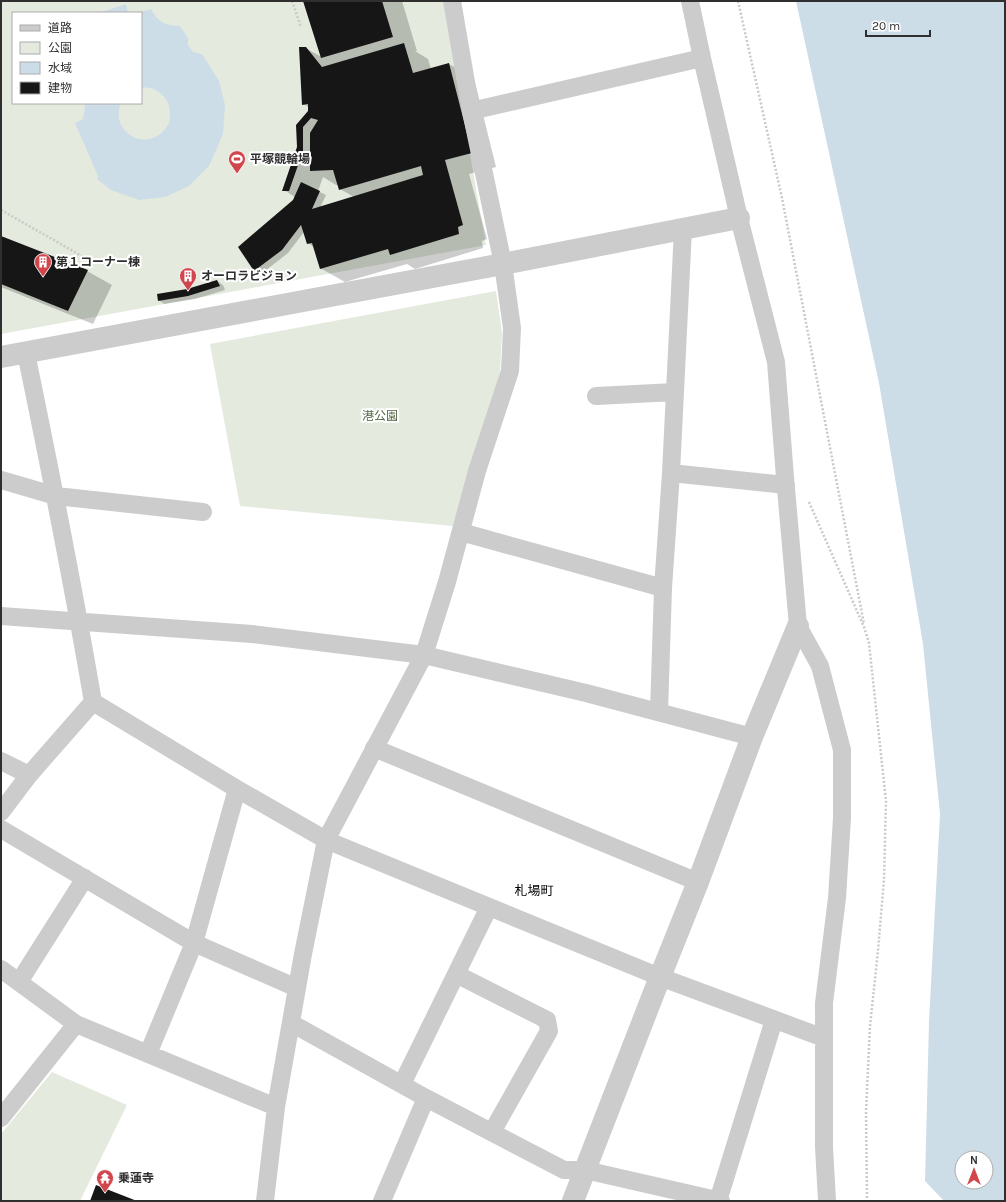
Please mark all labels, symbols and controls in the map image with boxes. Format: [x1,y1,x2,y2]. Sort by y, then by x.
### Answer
legend [12,12,142,104]
scale bar [866,12,930,38]
text: 20 m [872,19,900,33]
text: 道路 [48,21,72,35]
text: 公園 [48,41,72,55]
text: 水域 [48,61,72,75]
text: 建物 [48,81,72,95]
sports icon: 平塚競輪場 [227,149,247,174]
place label: 平塚競輪場 [250,152,310,166]
building icon: 第１コーナー棟 [33,252,53,277]
place label: 第１コーナー棟 [56,255,140,269]
building icon: オーロラビジョン [178,266,198,291]
place label: オーロラビジョン [201,269,297,283]
park label: 港公園 [362,409,398,423]
district label: 札場町 [514,883,554,898]
north arrow [954,1150,994,1190]
text: N [970,1154,978,1167]
temple icon: 乗蓮寺 [95,1168,115,1193]
place label: 乗蓮寺 [118,1171,154,1185]

